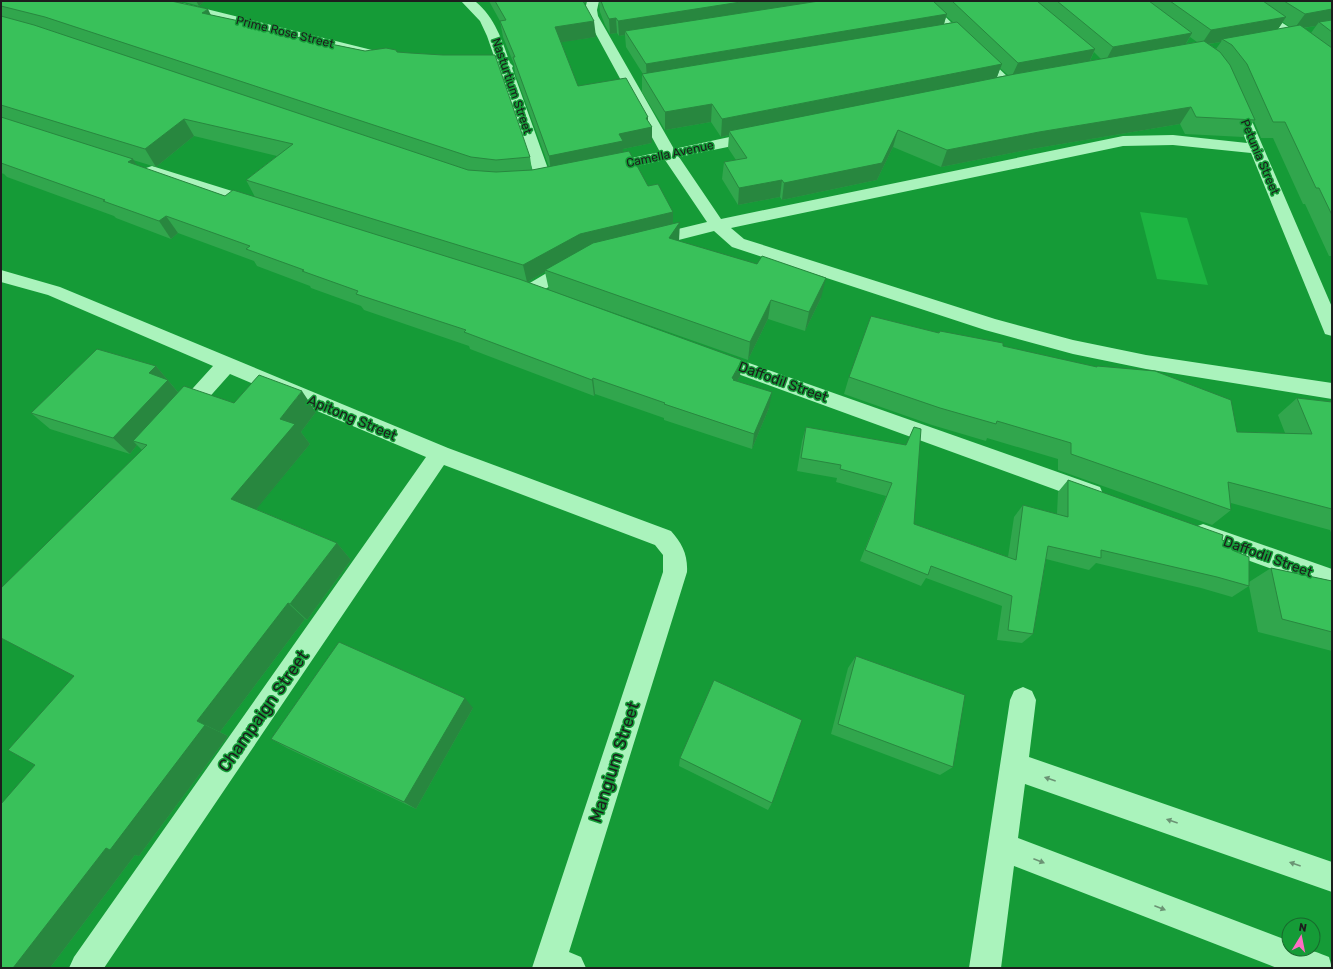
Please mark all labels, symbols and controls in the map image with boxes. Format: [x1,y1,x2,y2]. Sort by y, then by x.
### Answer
street label: Prime Rose Street [234,13,336,51]
street label: Nasturtium Street [489,36,535,136]
street label: Petunia Street [1238,117,1282,197]
street label: Camella Avenue [625,138,715,170]
street label: Daffodil Street [736,358,831,406]
street label: Apitong Street [305,392,400,445]
street label: Daffodil Street [1221,533,1316,581]
street label: Champaign Street [214,646,313,776]
street label: Mangium Street [585,699,643,825]
one-way arrow [1043,775,1055,781]
one-way arrow [1166,818,1178,824]
one-way arrow [1033,859,1045,865]
one-way arrow [1289,861,1301,867]
one-way arrow [1155,905,1167,911]
north arrow [1281,917,1321,957]
text: N [1298,921,1308,935]

